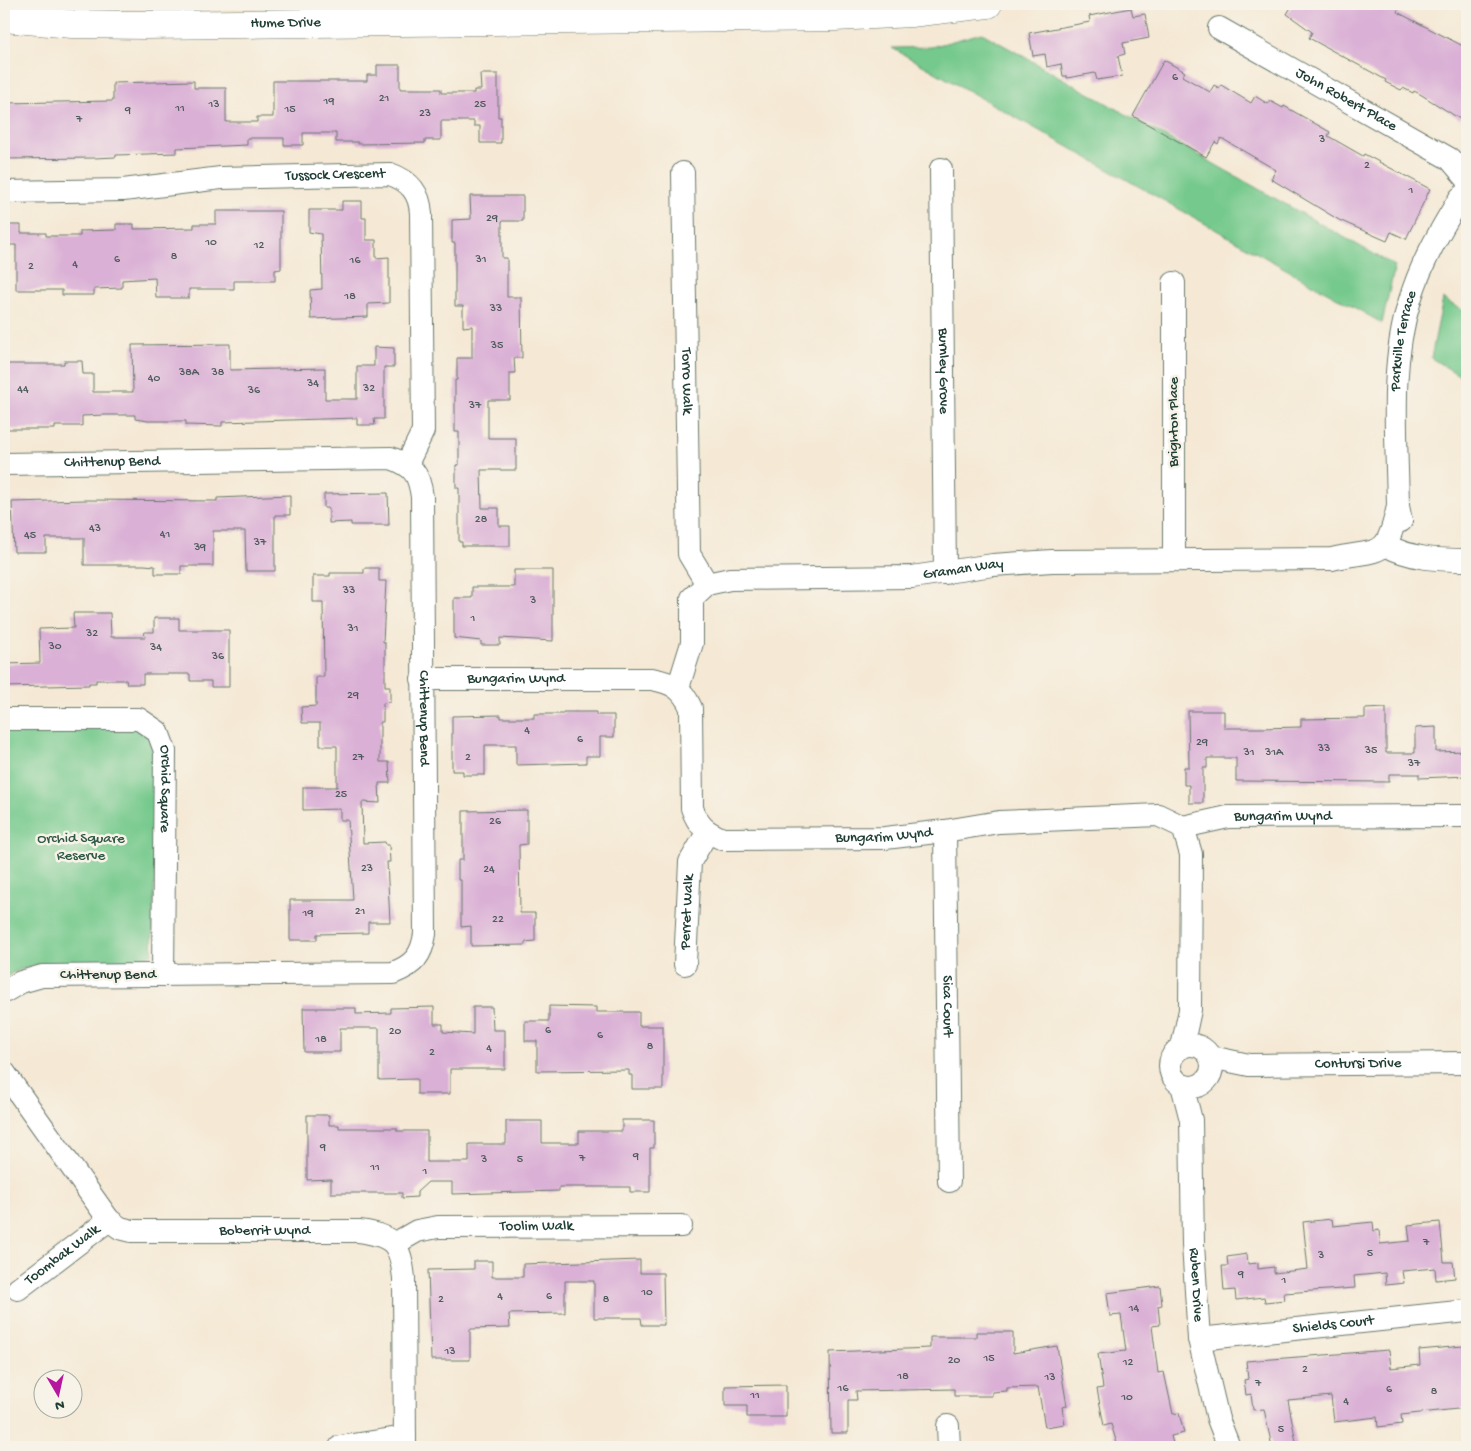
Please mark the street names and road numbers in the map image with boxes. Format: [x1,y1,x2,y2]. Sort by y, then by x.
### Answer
street label: Hume Drive [250,14,321,33]
street label: John Robert Place [1292,64,1400,136]
street label: Tussock Crescent [284,165,387,185]
street label: Parkville Terrace [1387,288,1421,393]
street label: Burnley Grove [934,327,952,414]
street label: Torro Walk [677,347,696,416]
street label: Brighton Place [1165,377,1183,468]
street label: Chittenup Bend [64,453,161,472]
street label: Graman Way [922,555,1005,584]
street label: Chittenup Bend [414,670,433,767]
street label: Bungarim Wynd [466,670,566,688]
street label: Orchid Square [154,742,174,833]
street label: Bungarim Wynd [1233,808,1333,826]
street label: Bungarim Wynd [834,823,935,847]
street label: Perret Walk [677,873,698,951]
street label: Chittenup Bend [60,966,157,984]
street label: Sica Court [938,975,956,1039]
street label: Contursi Drive [1315,1055,1402,1073]
street label: Toolim Walk [499,1217,574,1236]
street label: Toombak Walk [21,1220,105,1290]
street label: Boberrit Wynd [218,1222,311,1240]
street label: Ruben Drive [1184,1247,1207,1323]
street label: Shields Court [1292,1312,1377,1338]

